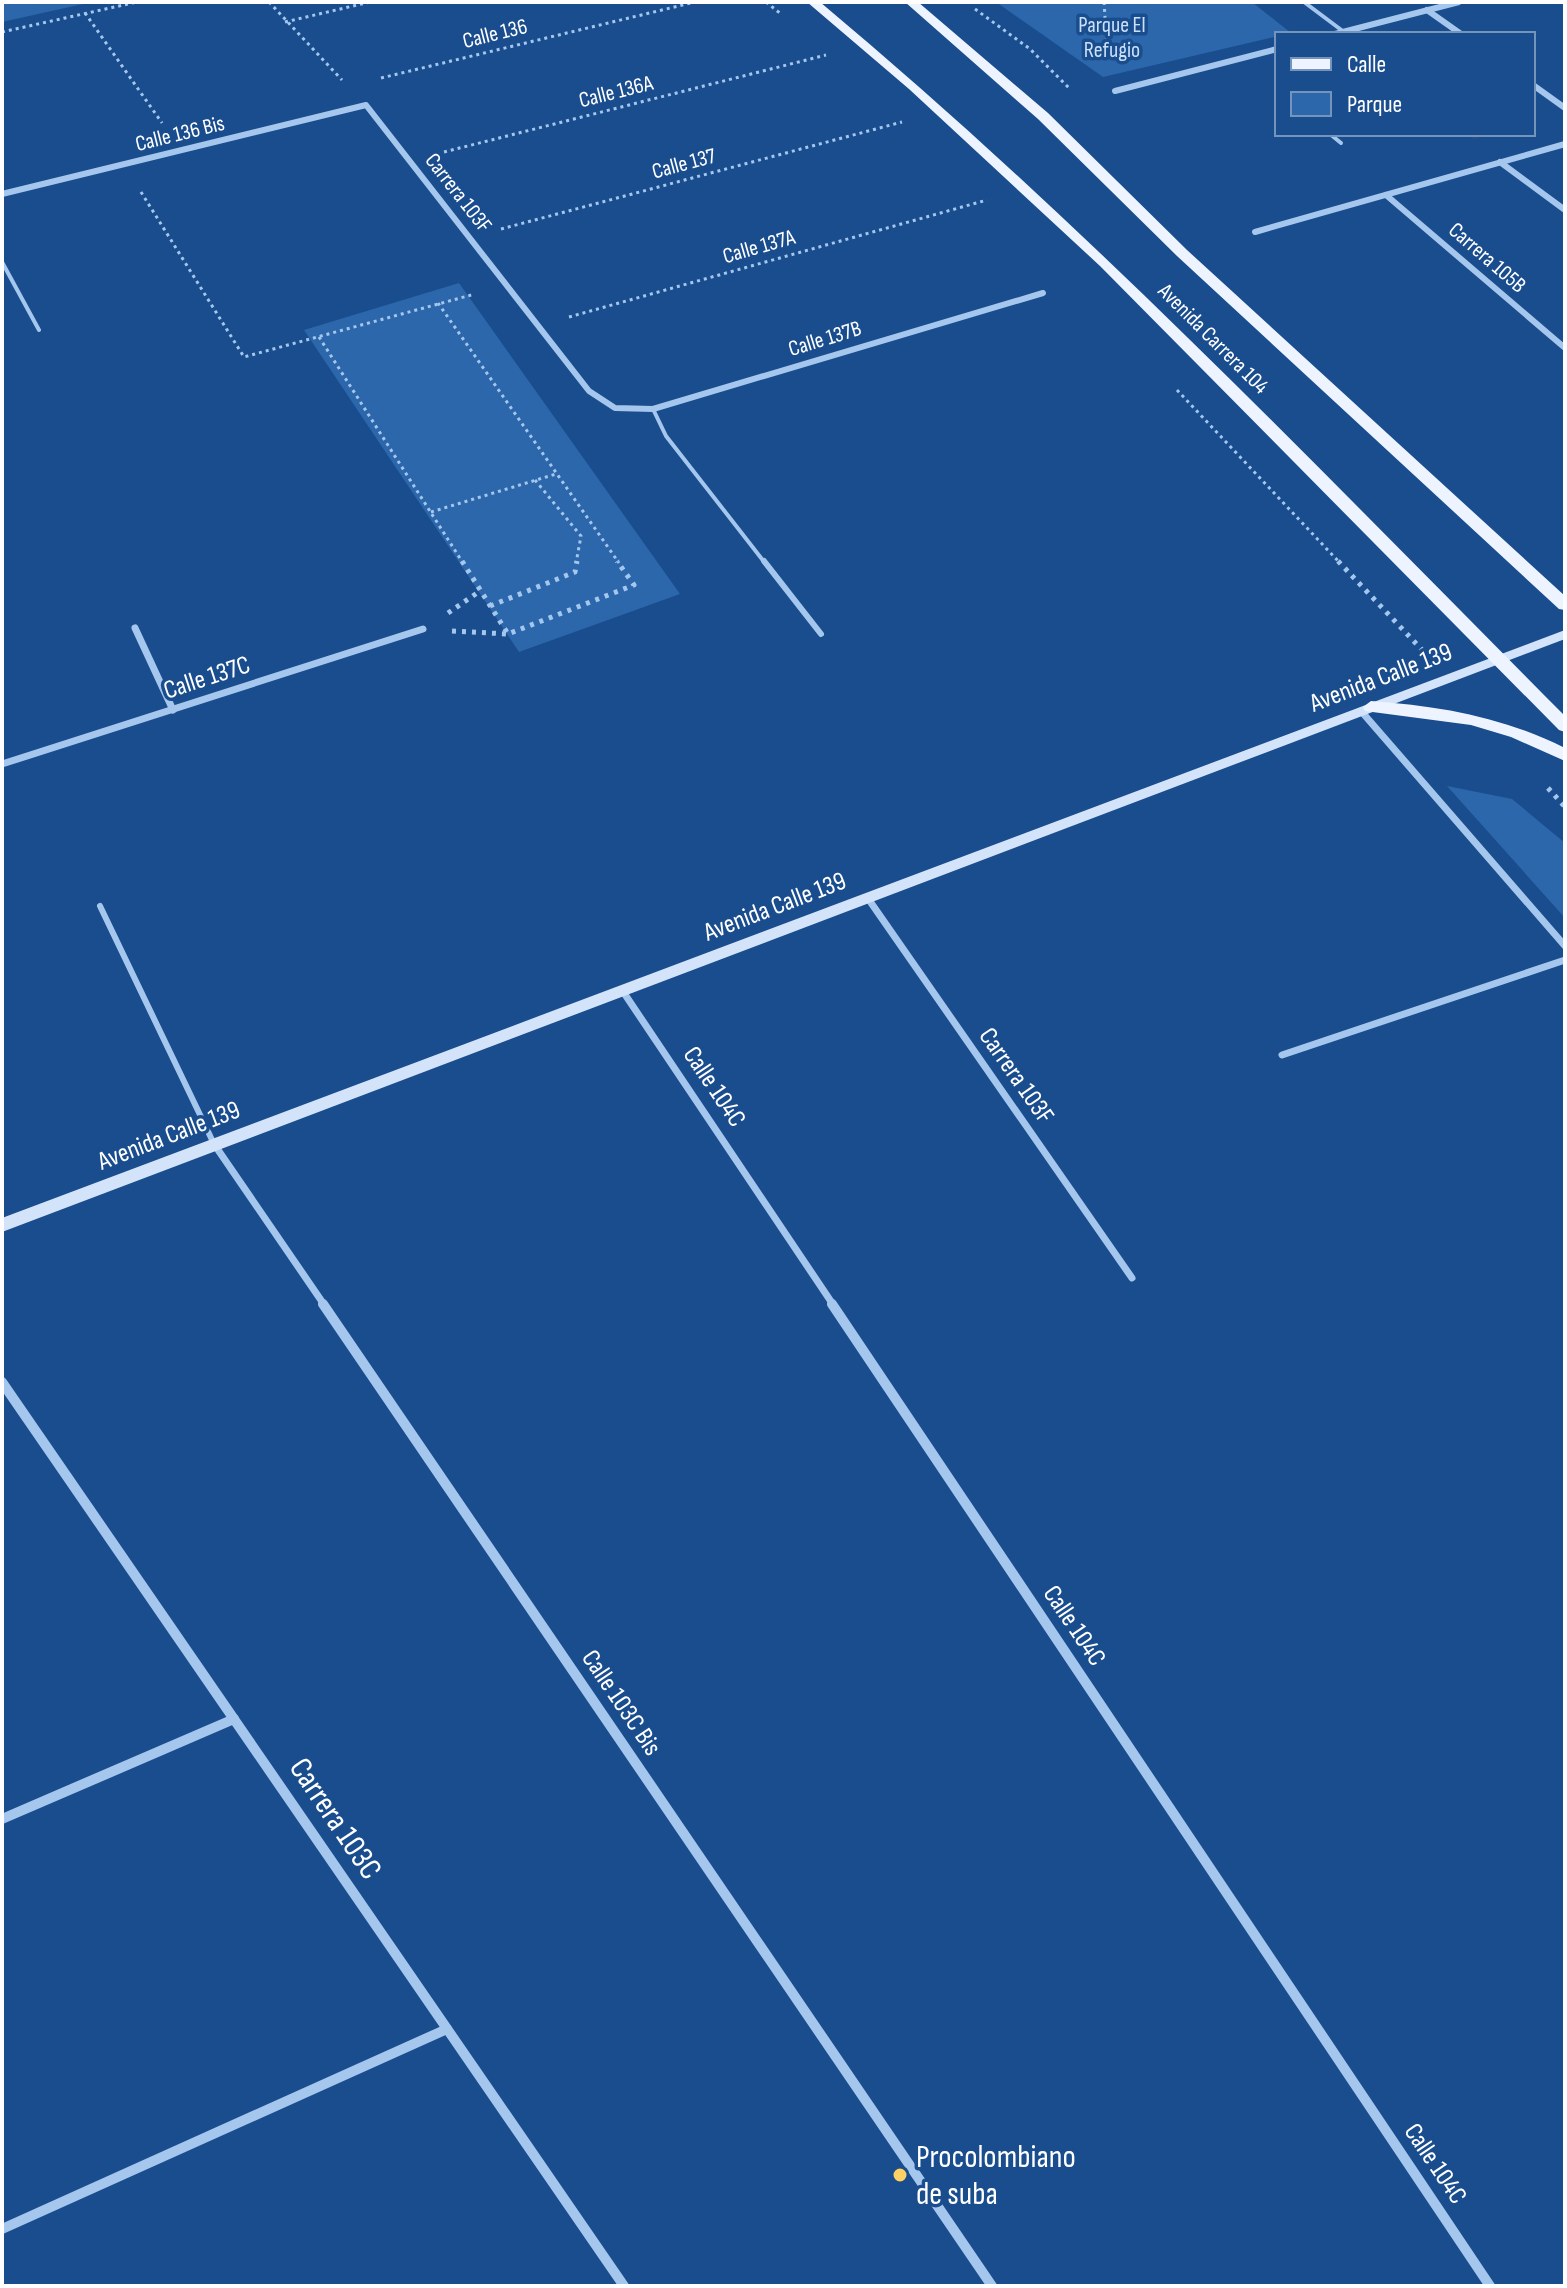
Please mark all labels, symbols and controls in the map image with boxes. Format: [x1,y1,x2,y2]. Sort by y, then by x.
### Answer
park label: Parque El Refugio [1078,12,1146,64]
street label: Calle 136 [460,13,530,55]
legend [1275,32,1535,136]
text: Calle [1347,50,1386,79]
street label: Calle 136A [576,70,656,114]
text: Parque [1347,90,1402,119]
street label: Calle 136 Bis [133,110,228,158]
street label: Calle 137 [649,142,719,185]
street label: Carrera 103F [419,148,497,238]
street label: Carrera 105B [1443,217,1531,299]
street label: Calle 137A [720,224,799,270]
street label: Avenida Carrera 104 [1151,277,1274,400]
street label: Calle 137B [785,315,865,363]
street label: Avenida Calle 139 [1304,637,1457,720]
street label: Calle 137C [160,649,254,707]
street label: Avenida Calle 139 [698,866,851,949]
street label: Carrera 103F [972,1022,1060,1130]
street label: Calle 104C [676,1041,752,1133]
street label: Avenida Calle 139 [92,1095,245,1178]
street label: Calle 104C [1036,1580,1112,1672]
street label: Calle 103C Bis [574,1644,668,1762]
street label: Carrera 103C [280,1751,390,1887]
street label: Calle 104C [1397,2118,1473,2210]
place label: Procolombiano de suba [916,2138,1076,2214]
marker: Procolombiano de suba [891,2166,909,2184]

